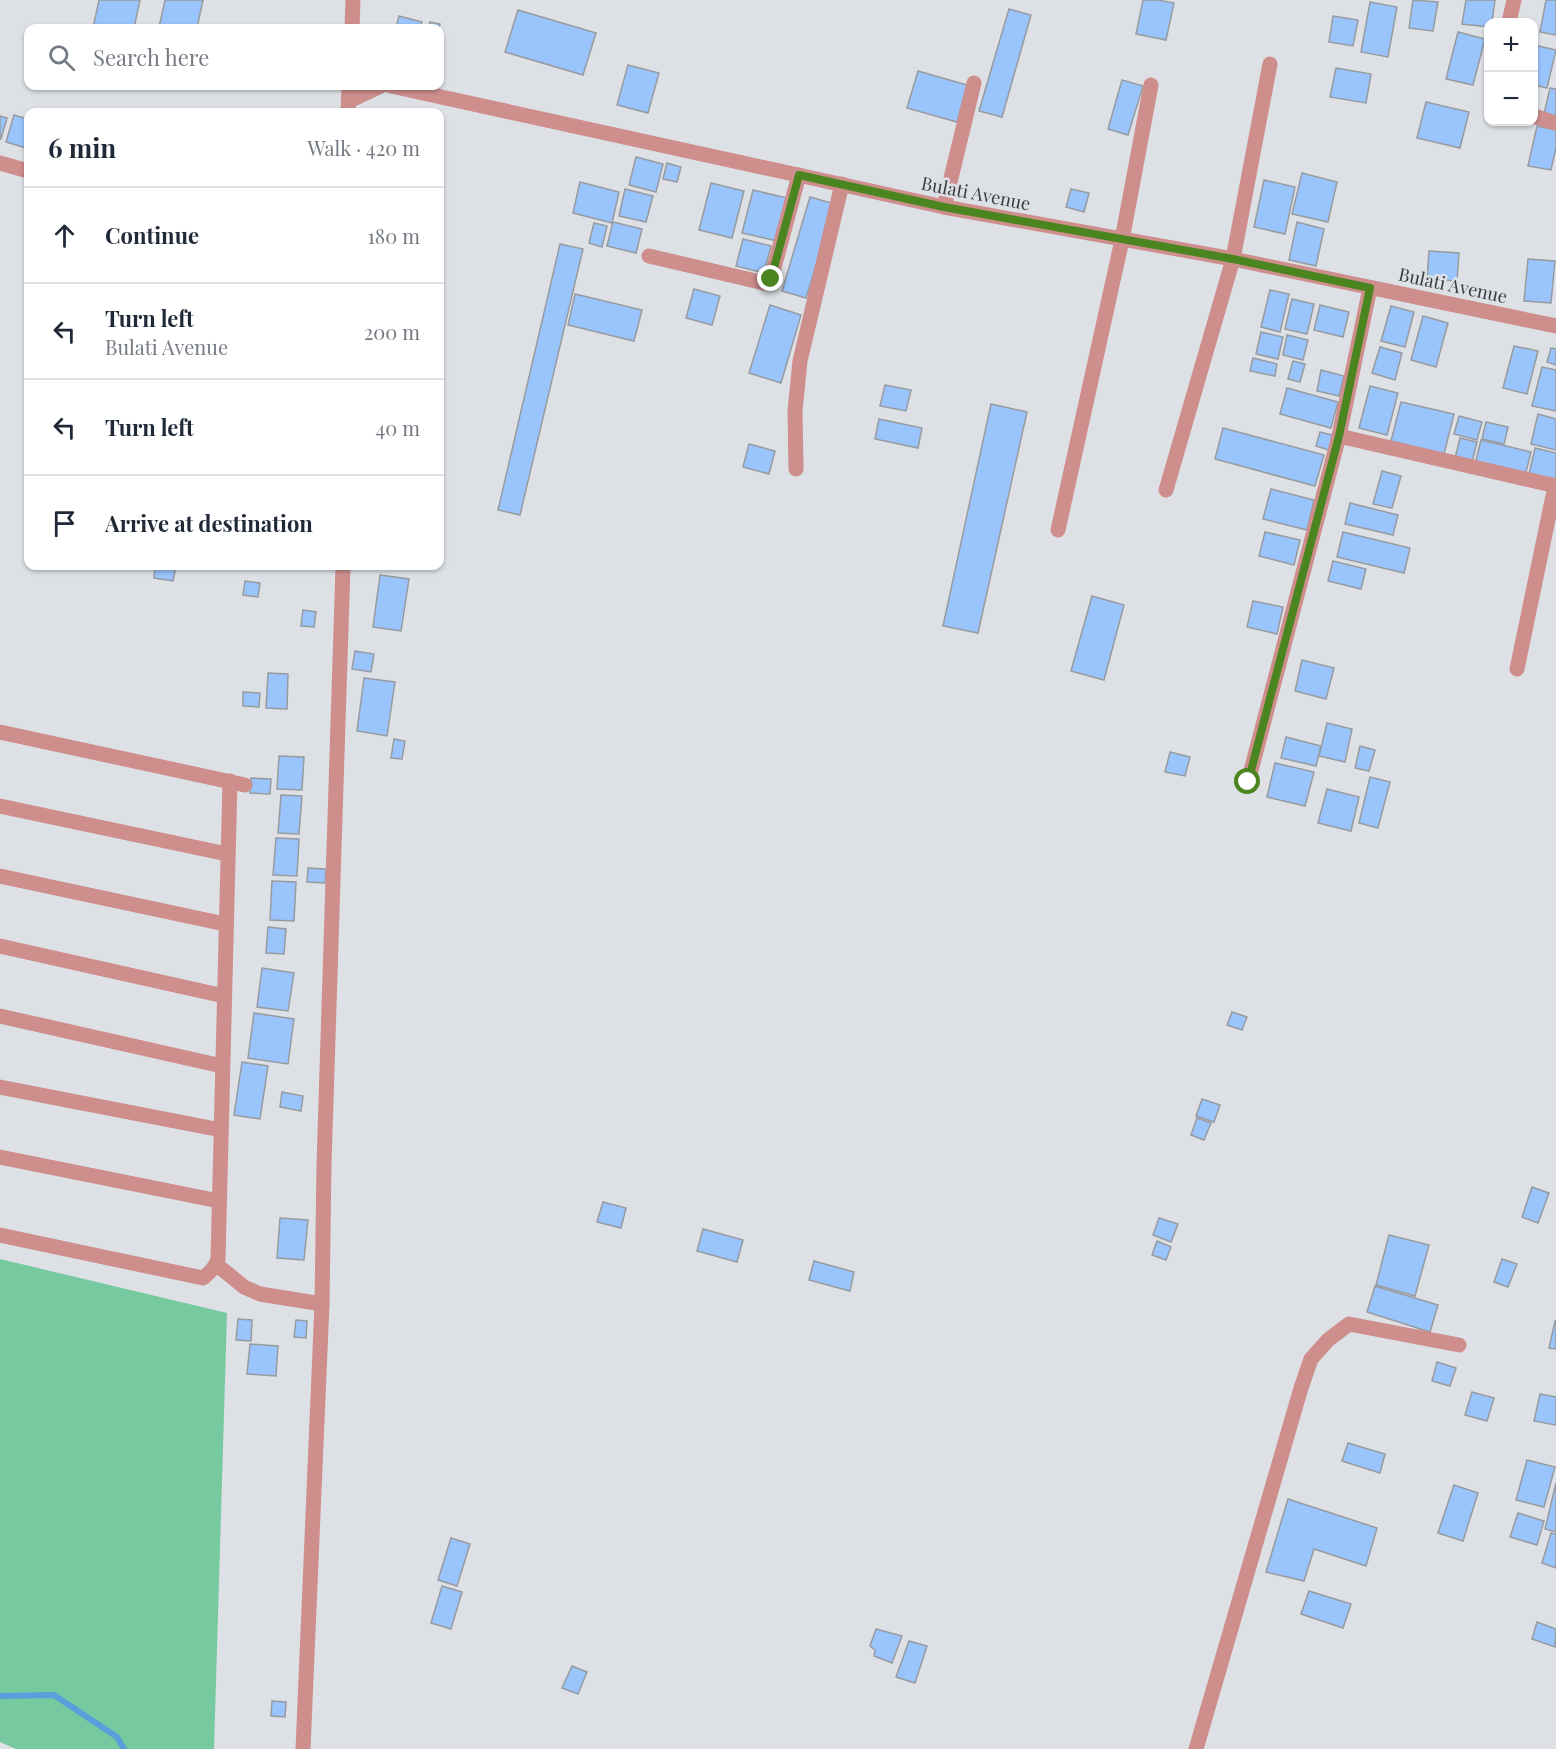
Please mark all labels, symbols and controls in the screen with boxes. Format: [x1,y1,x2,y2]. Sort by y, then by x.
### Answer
map controls [1484,18,1538,126]
button: + [1484,18,1538,72]
search box [24,24,444,90]
icon: search [45,41,78,74]
text: Search here [93,42,209,72]
button: − [1484,72,1538,126]
text: 6 min [48,130,116,165]
text: Walk · 420 m [307,134,420,161]
street label: Bulati Avenue [919,171,1033,215]
icon: ahead [48,219,81,252]
text: Continue [105,220,199,250]
text: 180 m [367,222,420,249]
street label: Bulati Avenue [1396,262,1510,308]
route end [757,265,783,291]
text: Turn left [105,303,194,333]
icon: left [48,315,81,348]
text: 200 m [364,318,420,345]
text: Bulati Avenue [105,333,228,360]
icon: left [48,411,81,444]
text: Turn left [105,412,194,442]
text: 40 m [375,414,420,441]
icon: arrive [48,507,81,540]
text: Arrive at destination [105,508,313,538]
route start [1234,768,1260,794]

